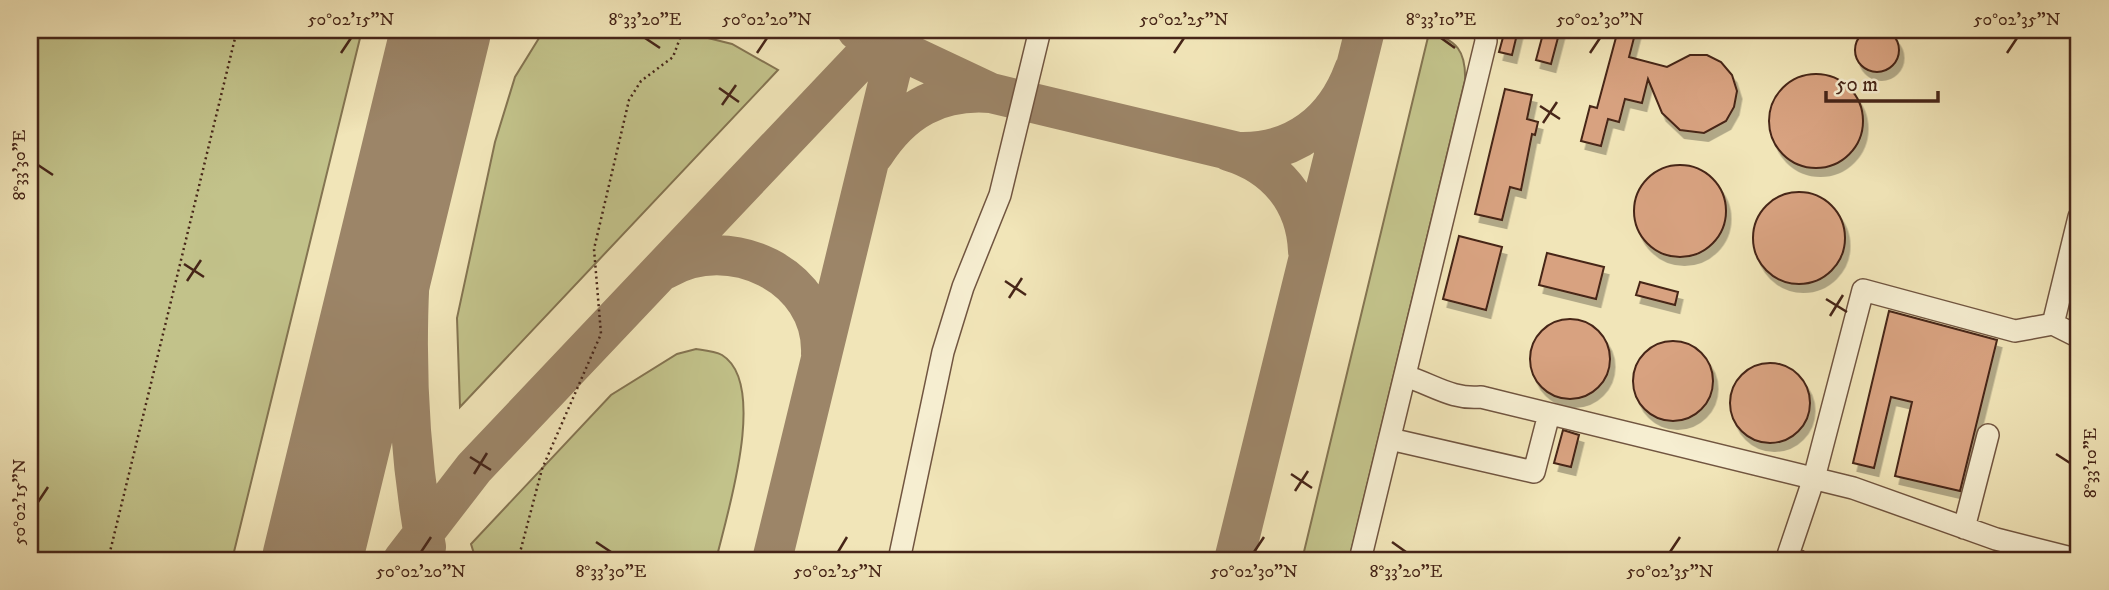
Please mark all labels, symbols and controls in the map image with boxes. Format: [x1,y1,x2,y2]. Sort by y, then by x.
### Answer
text: 50°02'15"N [308,9,395,31]
text: 8°33'20"E [608,9,682,31]
text: 50°02'20"N [722,9,812,31]
text: 50°02'25"N [1140,9,1229,31]
text: 8°33'10"E [1406,9,1477,31]
text: 50°02'30"N [1556,9,1644,31]
text: 50°02'35"N [1974,9,2061,31]
scale bar [1826,60,1938,104]
text: 50 m [1836,72,1878,98]
text: 8°33'30"E [9,129,31,200]
text: 8°33'10"E [2080,427,2102,498]
text: 50°02'15"N [9,458,31,545]
text: 50°02'20"N [376,561,466,583]
text: 8°33'30"E [576,561,647,583]
text: 50°02'25"N [794,561,883,583]
text: 50°02'30"N [1210,561,1298,583]
text: 8°33'20"E [1369,561,1443,583]
text: 50°02'35"N [1627,561,1714,583]

